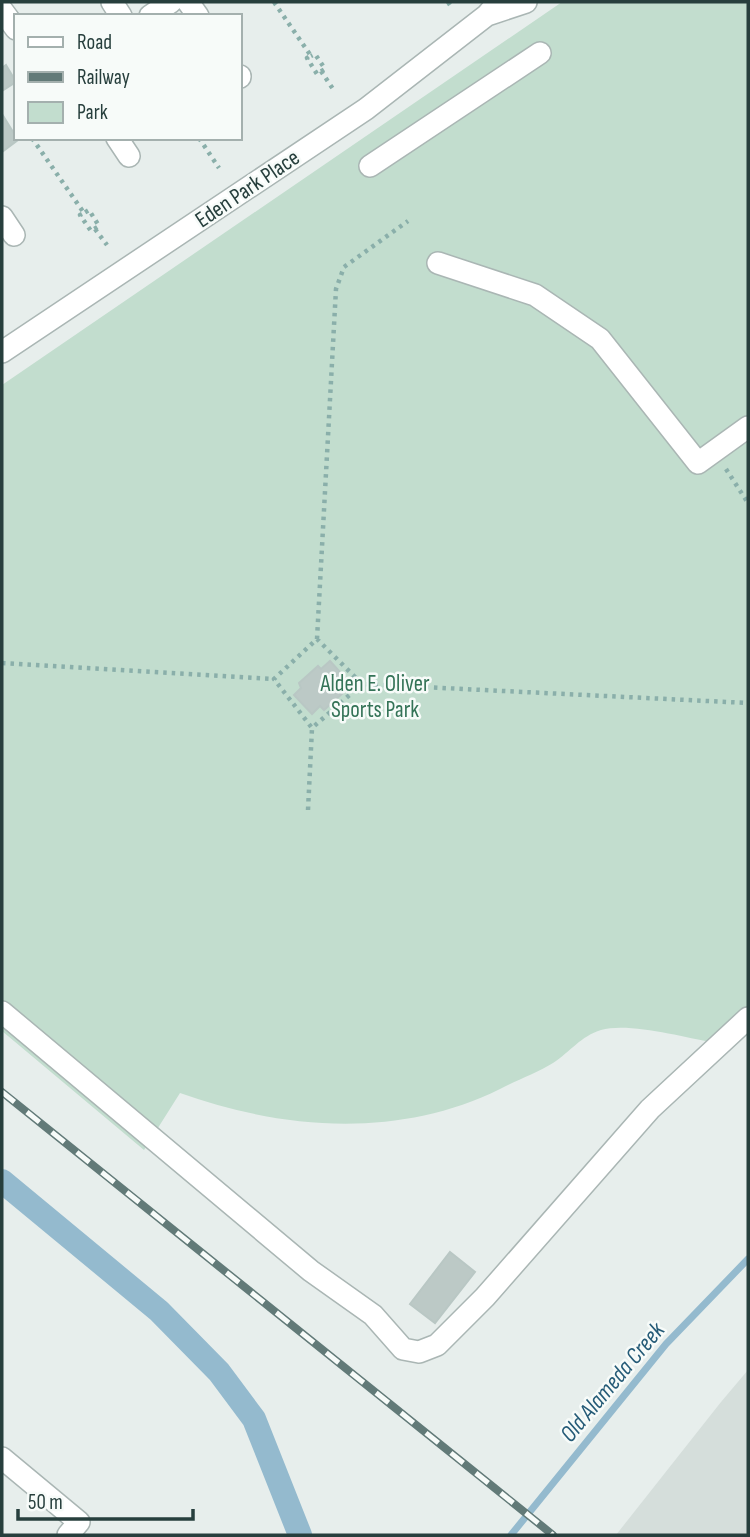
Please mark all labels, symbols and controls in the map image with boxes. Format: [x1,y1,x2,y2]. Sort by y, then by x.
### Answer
legend [14,14,242,140]
text: Road [77,30,112,55]
text: Railway [77,65,130,90]
text: Park [77,100,108,125]
street label: Eden Park Place [190,144,305,234]
park label: Alden E. Oliver Sports Park [319,670,430,724]
water label: Old Alameda Creek [554,1316,671,1448]
scale bar [18,1478,192,1522]
text: 50 m [28,1490,63,1515]

